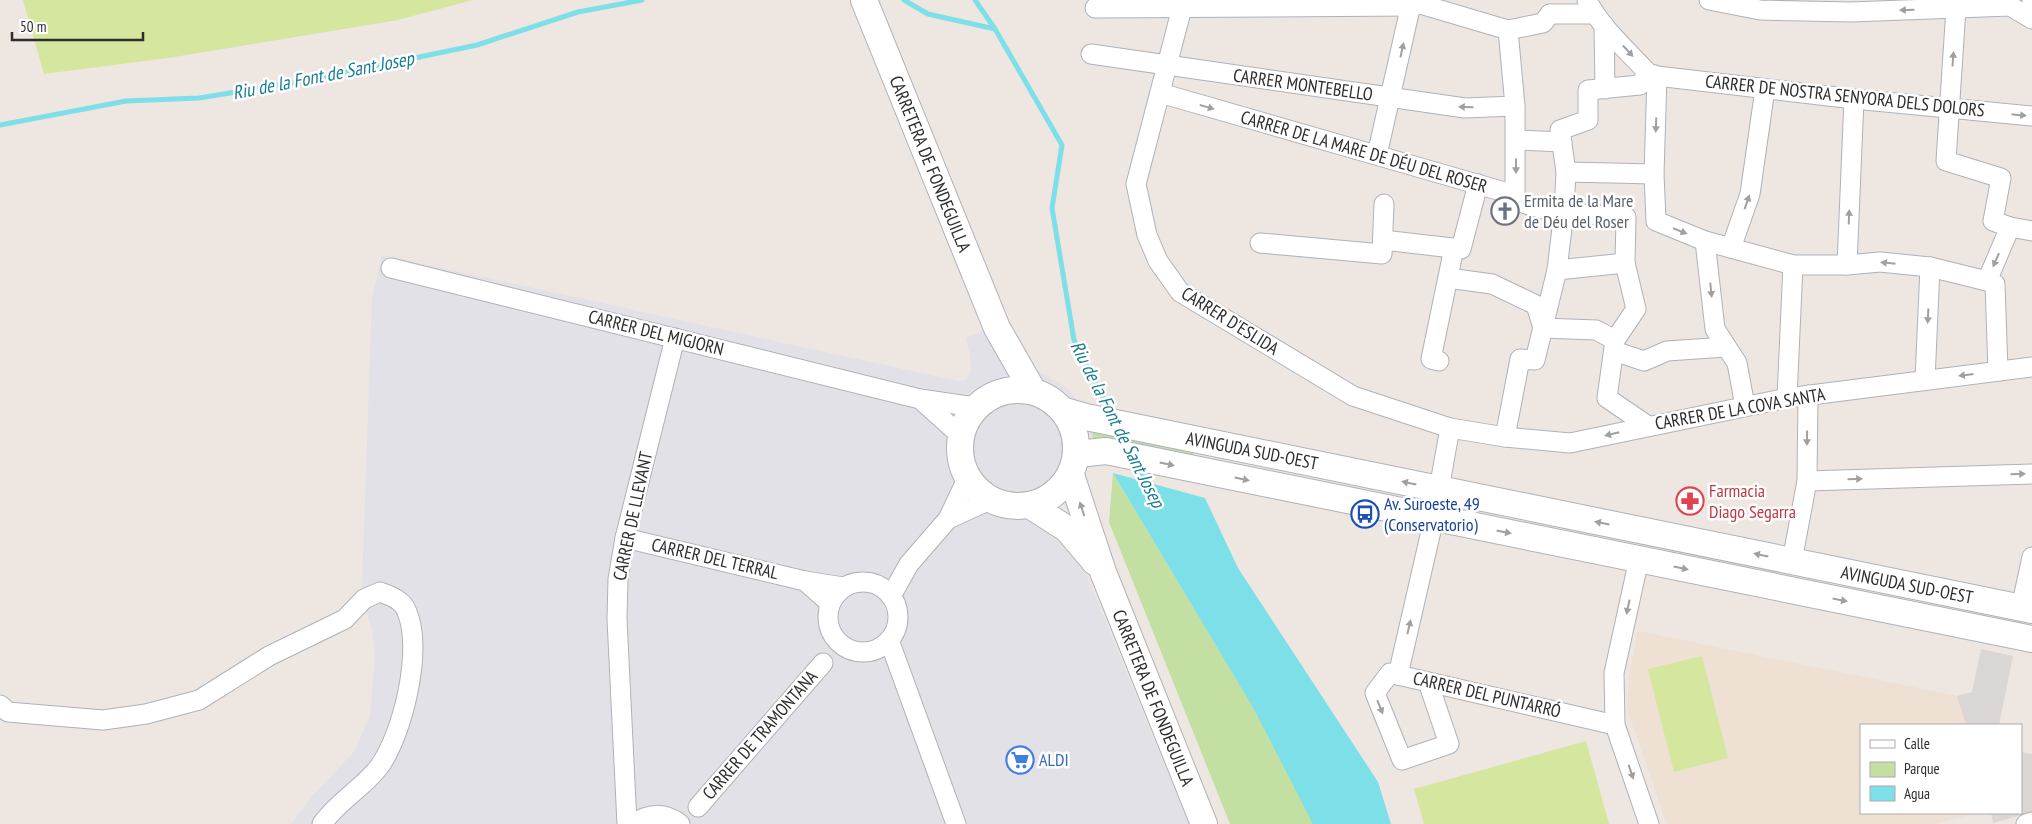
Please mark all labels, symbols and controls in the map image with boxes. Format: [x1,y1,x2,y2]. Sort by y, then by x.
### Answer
one-way arrow [1899,6,1915,14]
scale bar [12,10,144,42]
text: 50 m [20,17,46,36]
one-way arrow [1398,42,1406,58]
water label: Riu de la Font de Sant Josep [230,45,417,104]
one-way arrow [1622,45,1634,57]
one-way arrow [1949,50,1957,66]
street label: CARRER MONTEBELLO [1232,63,1374,106]
street label: CARRER DE NOSTRA SENYORA DELS DOLORS [1704,69,1986,122]
street label: CARRETERA DE FONDEGUILLA [885,72,977,256]
one-way arrow [1199,103,1214,111]
one-way arrow [1458,103,1474,111]
street label: CARRER DE LA MARE DE DÉU DEL ROSER [1238,105,1490,198]
one-way arrow [2011,111,2027,119]
one-way arrow [1651,117,1659,133]
one-way arrow [1512,159,1520,175]
place label: Ermita de la Mare de Déu del Roser [1524,189,1634,233]
one-way arrow [1744,195,1751,210]
church icon: Ermita de la Mare de Déu del Roser [1490,196,1520,226]
one-way arrow [1845,208,1853,224]
one-way arrow [1673,228,1688,235]
one-way arrow [1991,253,1999,267]
one-way arrow [1880,259,1896,267]
street label: CARRER D'ESLIDA [1177,282,1284,360]
one-way arrow [1707,282,1715,298]
street label: CARRER DEL MIGJORN [586,305,726,360]
one-way arrow [1924,308,1932,324]
water label: Riu de la Font de Sant Josep [1066,337,1171,513]
one-way arrow [1958,371,1974,379]
street label: CARRER DE LA COVA SANTA [1653,382,1827,435]
street label: AVINGUDA SUD-OEST [1184,426,1320,475]
one-way arrow [1604,430,1619,438]
one-way arrow [1803,430,1811,446]
street label: CARRER DE LLEVANT [608,449,657,583]
one-way arrow [1160,460,1176,468]
one-way arrow [2010,470,2026,478]
one-way arrow [1235,475,1250,483]
one-way arrow [1848,475,1864,483]
one-way arrow [1401,479,1416,487]
place label: Farmacia Diago Segarra [1709,479,1796,523]
pharmacy icon: Farmacia Diago Segarra [1675,486,1705,516]
place label: Av. Suroeste, 49 (Conservatorio) [1384,492,1480,536]
bus stop icon: Av. Suroeste, 49 (Conservatorio) [1350,499,1380,529]
one-way arrow [1078,502,1086,517]
one-way arrow [1594,518,1610,526]
one-way arrow [1497,528,1512,536]
street label: CARRER DEL TERRAL [649,533,781,584]
one-way arrow [1754,551,1769,559]
street label: AVINGUDA SUD-OEST [1839,560,1975,609]
one-way arrow [1673,564,1688,572]
one-way arrow [1832,597,1848,605]
one-way arrow [1624,599,1632,614]
street label: CARRETERA DE FONDEGUILLA [1108,606,1200,790]
one-way arrow [1405,619,1413,635]
street label: CARRER DE TRAMONTANA [697,665,822,804]
street label: CARRER DEL PUNTARRÓ [1411,666,1563,723]
one-way arrow [1377,700,1385,714]
legend [1860,724,2022,814]
text: Calle [1904,734,1930,753]
supermarket icon: ALDI [1005,745,1035,775]
place label: ALDI [1039,748,1069,771]
text: Parque [1904,759,1940,778]
one-way arrow [1628,764,1635,779]
text: Agua [1904,784,1930,803]

